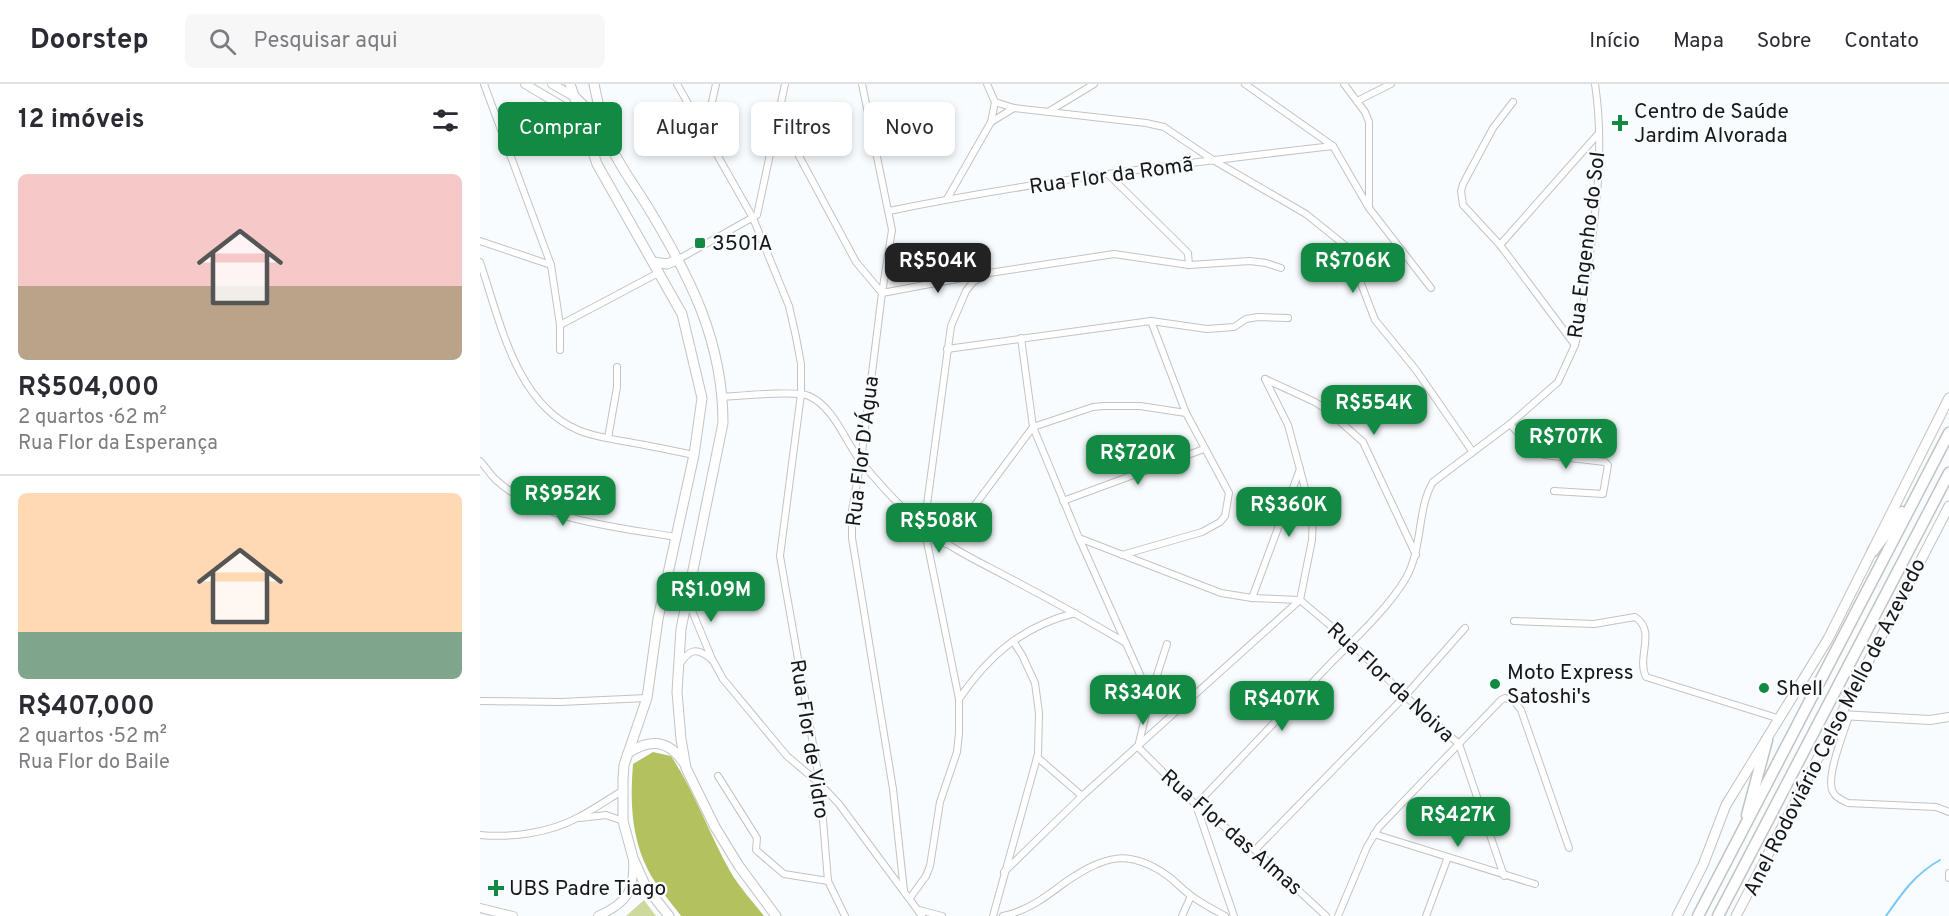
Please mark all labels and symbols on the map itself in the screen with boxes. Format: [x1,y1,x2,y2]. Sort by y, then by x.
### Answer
place label: Centro de Saúde Jardim Alvorada [1634,99,1789,150]
marker: Centro de Saúde Jardim Alvorada [1611,114,1629,132]
street label: Rua Engenho do Sol [1563,150,1612,340]
street label: Rua Flor da Romã [1027,152,1195,201]
place label: 3501A [712,231,773,258]
marker: 3501A [693,236,707,250]
pin: R$504K [889,243,987,294]
pin: R$706K [1304,243,1402,294]
street label: Rua Flor D'Água [840,374,886,528]
pin: R$554K [1325,385,1423,436]
pin: R$707K [1517,419,1615,470]
pin: R$720K [1089,435,1187,486]
pin: R$952K [514,476,612,527]
pin: R$360K [1240,487,1338,538]
pin: R$508K [890,503,988,554]
street label: Anel Rodoviário Celso Mello de Azevedo [1738,554,1933,901]
pin: R$1.09M [656,572,766,623]
street label: Rua Flor da Noiva [1321,617,1459,749]
street label: Rua Flor de Vidro [783,658,834,821]
place label: Moto Express Satoshi's [1507,660,1634,711]
pin: R$340K [1094,675,1192,726]
place label: Shell [1776,676,1823,703]
marker: Moto Express Satoshi's [1488,677,1502,691]
pin: R$407K [1233,681,1331,732]
marker: Shell [1757,681,1771,695]
street label: Rua Flor das Almas [1155,764,1307,902]
pin: R$427K [1409,797,1507,848]
place label: UBS Padre Tiago [509,876,666,903]
marker: UBS Padre Tiago [487,879,505,897]

